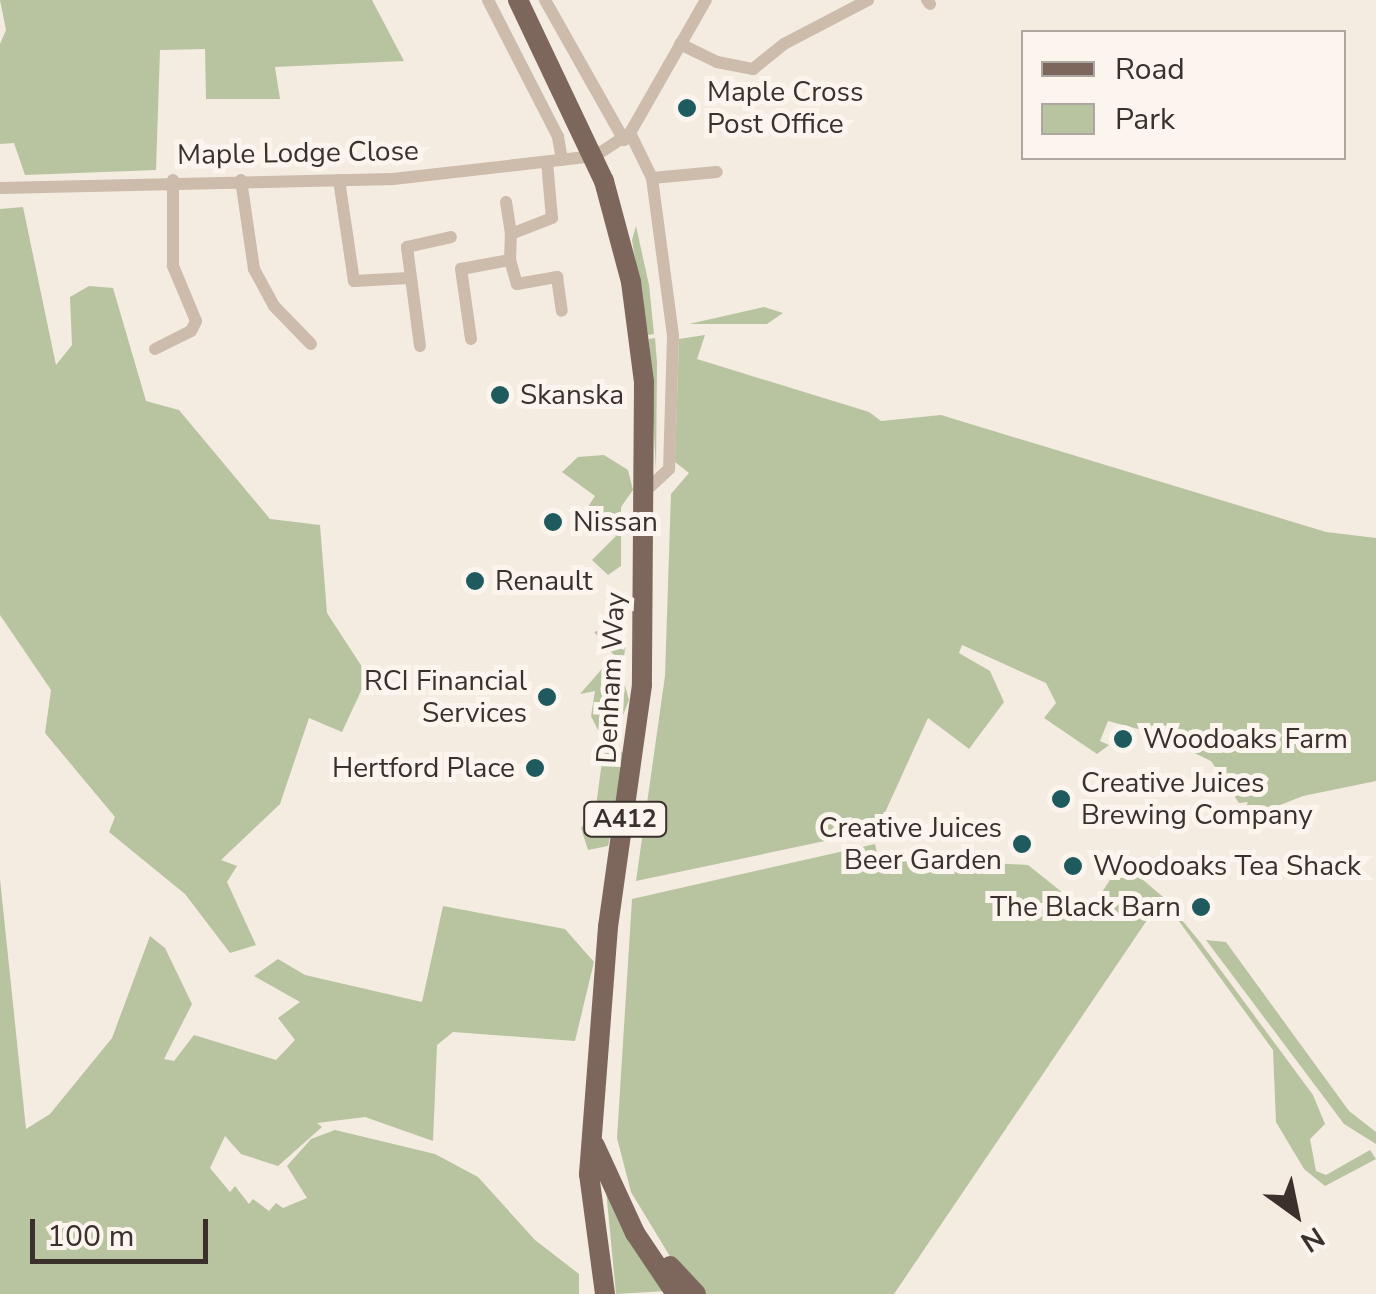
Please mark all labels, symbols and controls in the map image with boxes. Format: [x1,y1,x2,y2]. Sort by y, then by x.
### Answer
legend [1021,30,1346,160]
text: Road [1115,49,1185,90]
place label: Maple Cross Post Office [707,75,864,141]
marker: Maple Cross Post Office [676,97,698,119]
text: Park [1115,99,1175,140]
street label: Maple Lodge Close [177,134,419,172]
place label: Skanska [520,378,624,412]
marker: Skanska [489,384,511,406]
place label: Nissan [573,505,658,539]
marker: Nissan [542,511,564,533]
place label: Renault [495,564,593,598]
marker: Renault [464,570,486,592]
street label: Denham Way [590,591,632,765]
place label: RCI Financial Services [364,664,527,730]
marker: RCI Financial Services [536,686,558,708]
place label: Woodoaks Farm [1143,722,1348,756]
marker: Woodoaks Farm [1112,728,1134,750]
place label: Hertford Place [332,751,515,785]
marker: Hertford Place [524,757,546,779]
place label: Creative Juices Brewing Company [1081,766,1313,832]
marker: Creative Juices Brewing Company [1050,788,1072,810]
road number: A412 [582,799,668,839]
place label: Creative Juices Beer Garden [819,811,1002,877]
marker: Creative Juices Beer Garden [1011,833,1033,855]
place label: Woodoaks Tea Shack [1093,849,1361,883]
marker: Woodoaks Tea Shack [1062,855,1084,877]
place label: The Black Barn [990,890,1181,924]
marker: The Black Barn [1190,896,1212,918]
north arrow [1246,1164,1346,1264]
scale bar [35,1199,212,1261]
text: 100 m [47,1216,134,1257]
text: N [1293,1218,1331,1261]

